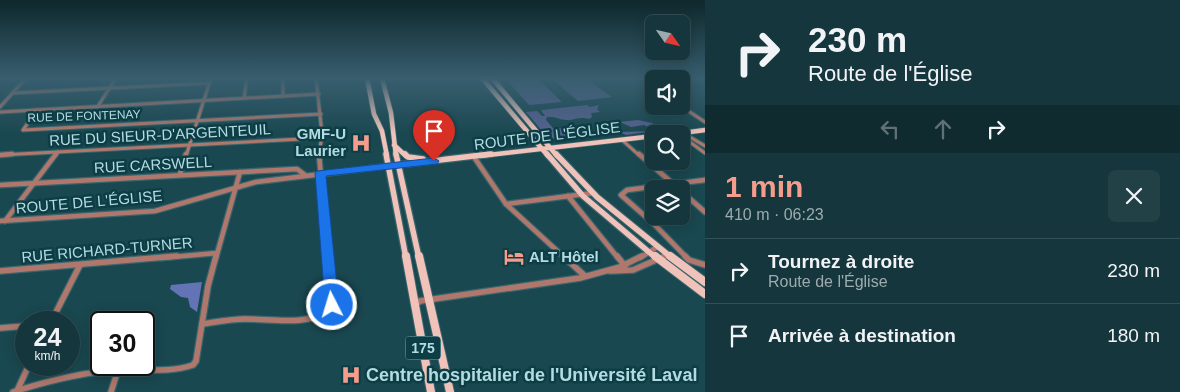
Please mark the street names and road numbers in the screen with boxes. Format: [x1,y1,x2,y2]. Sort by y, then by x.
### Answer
street label: RUE DE FONTENAY [27,107,141,125]
street label: ROUTE DE L'ÉGLISE [473,118,621,153]
street label: RUE DU SIEUR-D'ARGENTEUIL [49,120,271,149]
street label: RUE CARSWELL [93,153,213,176]
street label: ROUTE DE L'ÉGLISE [15,187,163,216]
street label: RUE RICHARD-TURNER [21,234,193,265]
road number: 175 [406,336,440,359]

